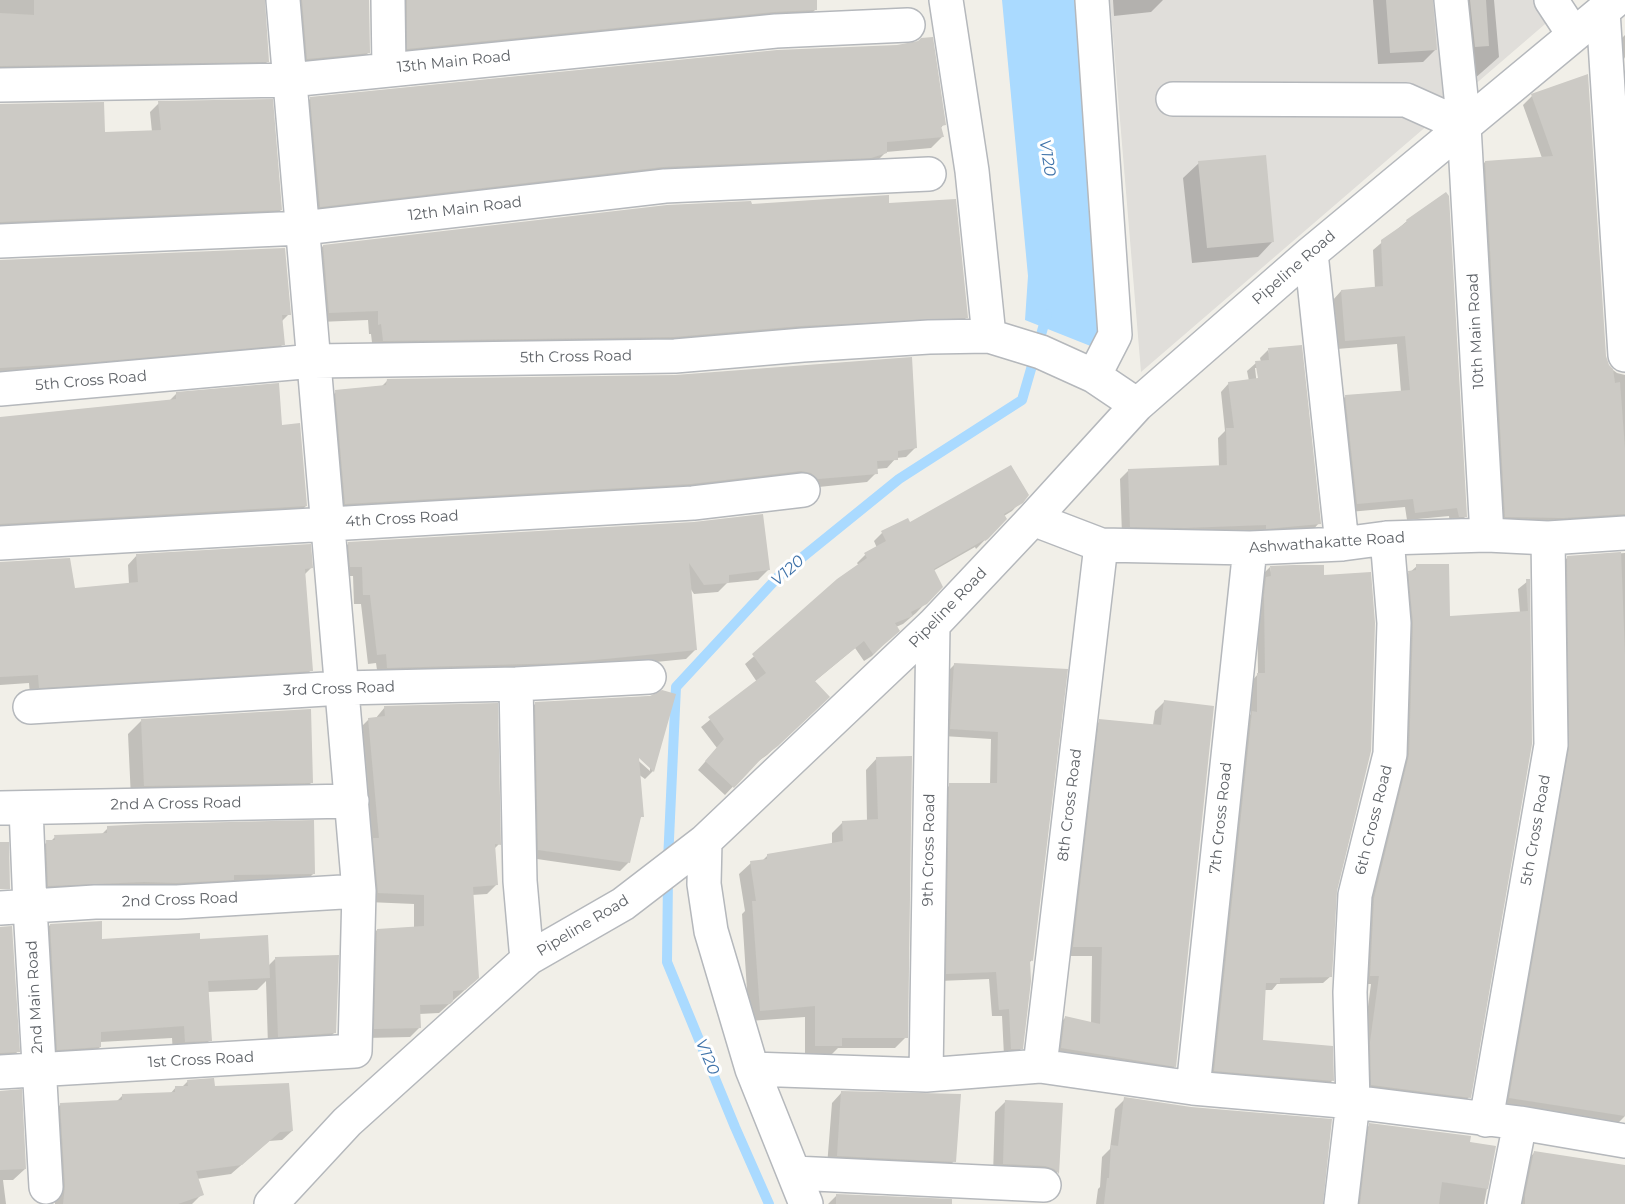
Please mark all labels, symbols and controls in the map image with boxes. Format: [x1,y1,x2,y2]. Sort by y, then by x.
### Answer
street label: 13th Main Road [396,47,512,77]
water label: V120 [1035,138,1059,178]
street label: 12th Main Road [407,193,523,225]
street label: Pipeline Road [1249,227,1339,309]
street label: 10th Main Road [1464,273,1488,389]
street label: 5th Cross Road [520,347,632,367]
street label: 5th Cross Road [34,367,148,395]
street label: 4th Cross Road [345,507,459,531]
street label: Ashwathakatte Road [1248,529,1406,557]
water label: V120 [768,552,808,590]
street label: Pipeline Road [905,564,991,652]
street label: 3rd Cross Road [283,678,395,700]
street label: 8th Cross Road [1054,748,1086,862]
street label: 7th Cross Road [1206,761,1236,875]
street label: 6th Cross Road [1352,763,1396,877]
street label: 5th Cross Road [1517,773,1555,887]
street label: 9th Cross Road [919,793,939,907]
street label: 2nd A Cross Road [110,794,242,814]
street label: 2nd Cross Road [122,889,238,911]
street label: Pipeline Road [534,891,632,961]
street label: 2nd Main Road [23,940,47,1054]
water label: V120 [691,1036,723,1078]
street label: 1st Cross Road [147,1048,255,1072]

